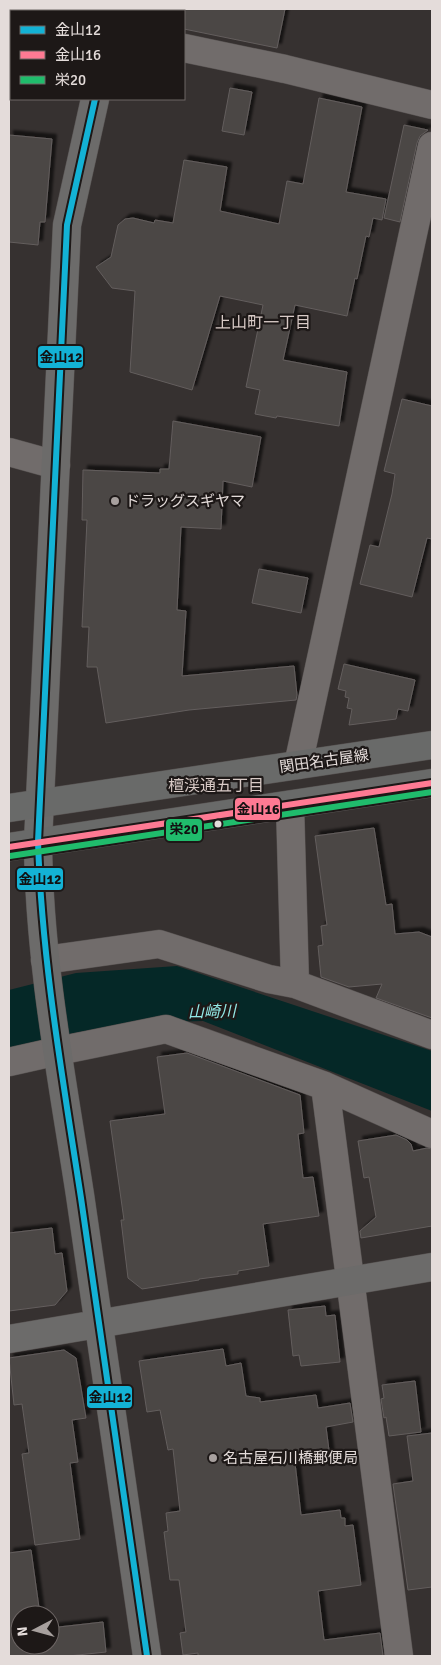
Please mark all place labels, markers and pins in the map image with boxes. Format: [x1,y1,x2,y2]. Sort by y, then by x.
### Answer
place label: ドラッグスギヤマ [125,492,245,510]
marker: ドラッグスギヤマ [109,495,121,507]
unlabelled marker [213,819,223,829]
place label: 名古屋石川橋郵便局 [223,1449,358,1467]
marker: 名古屋石川橋郵便局 [207,1452,219,1464]

